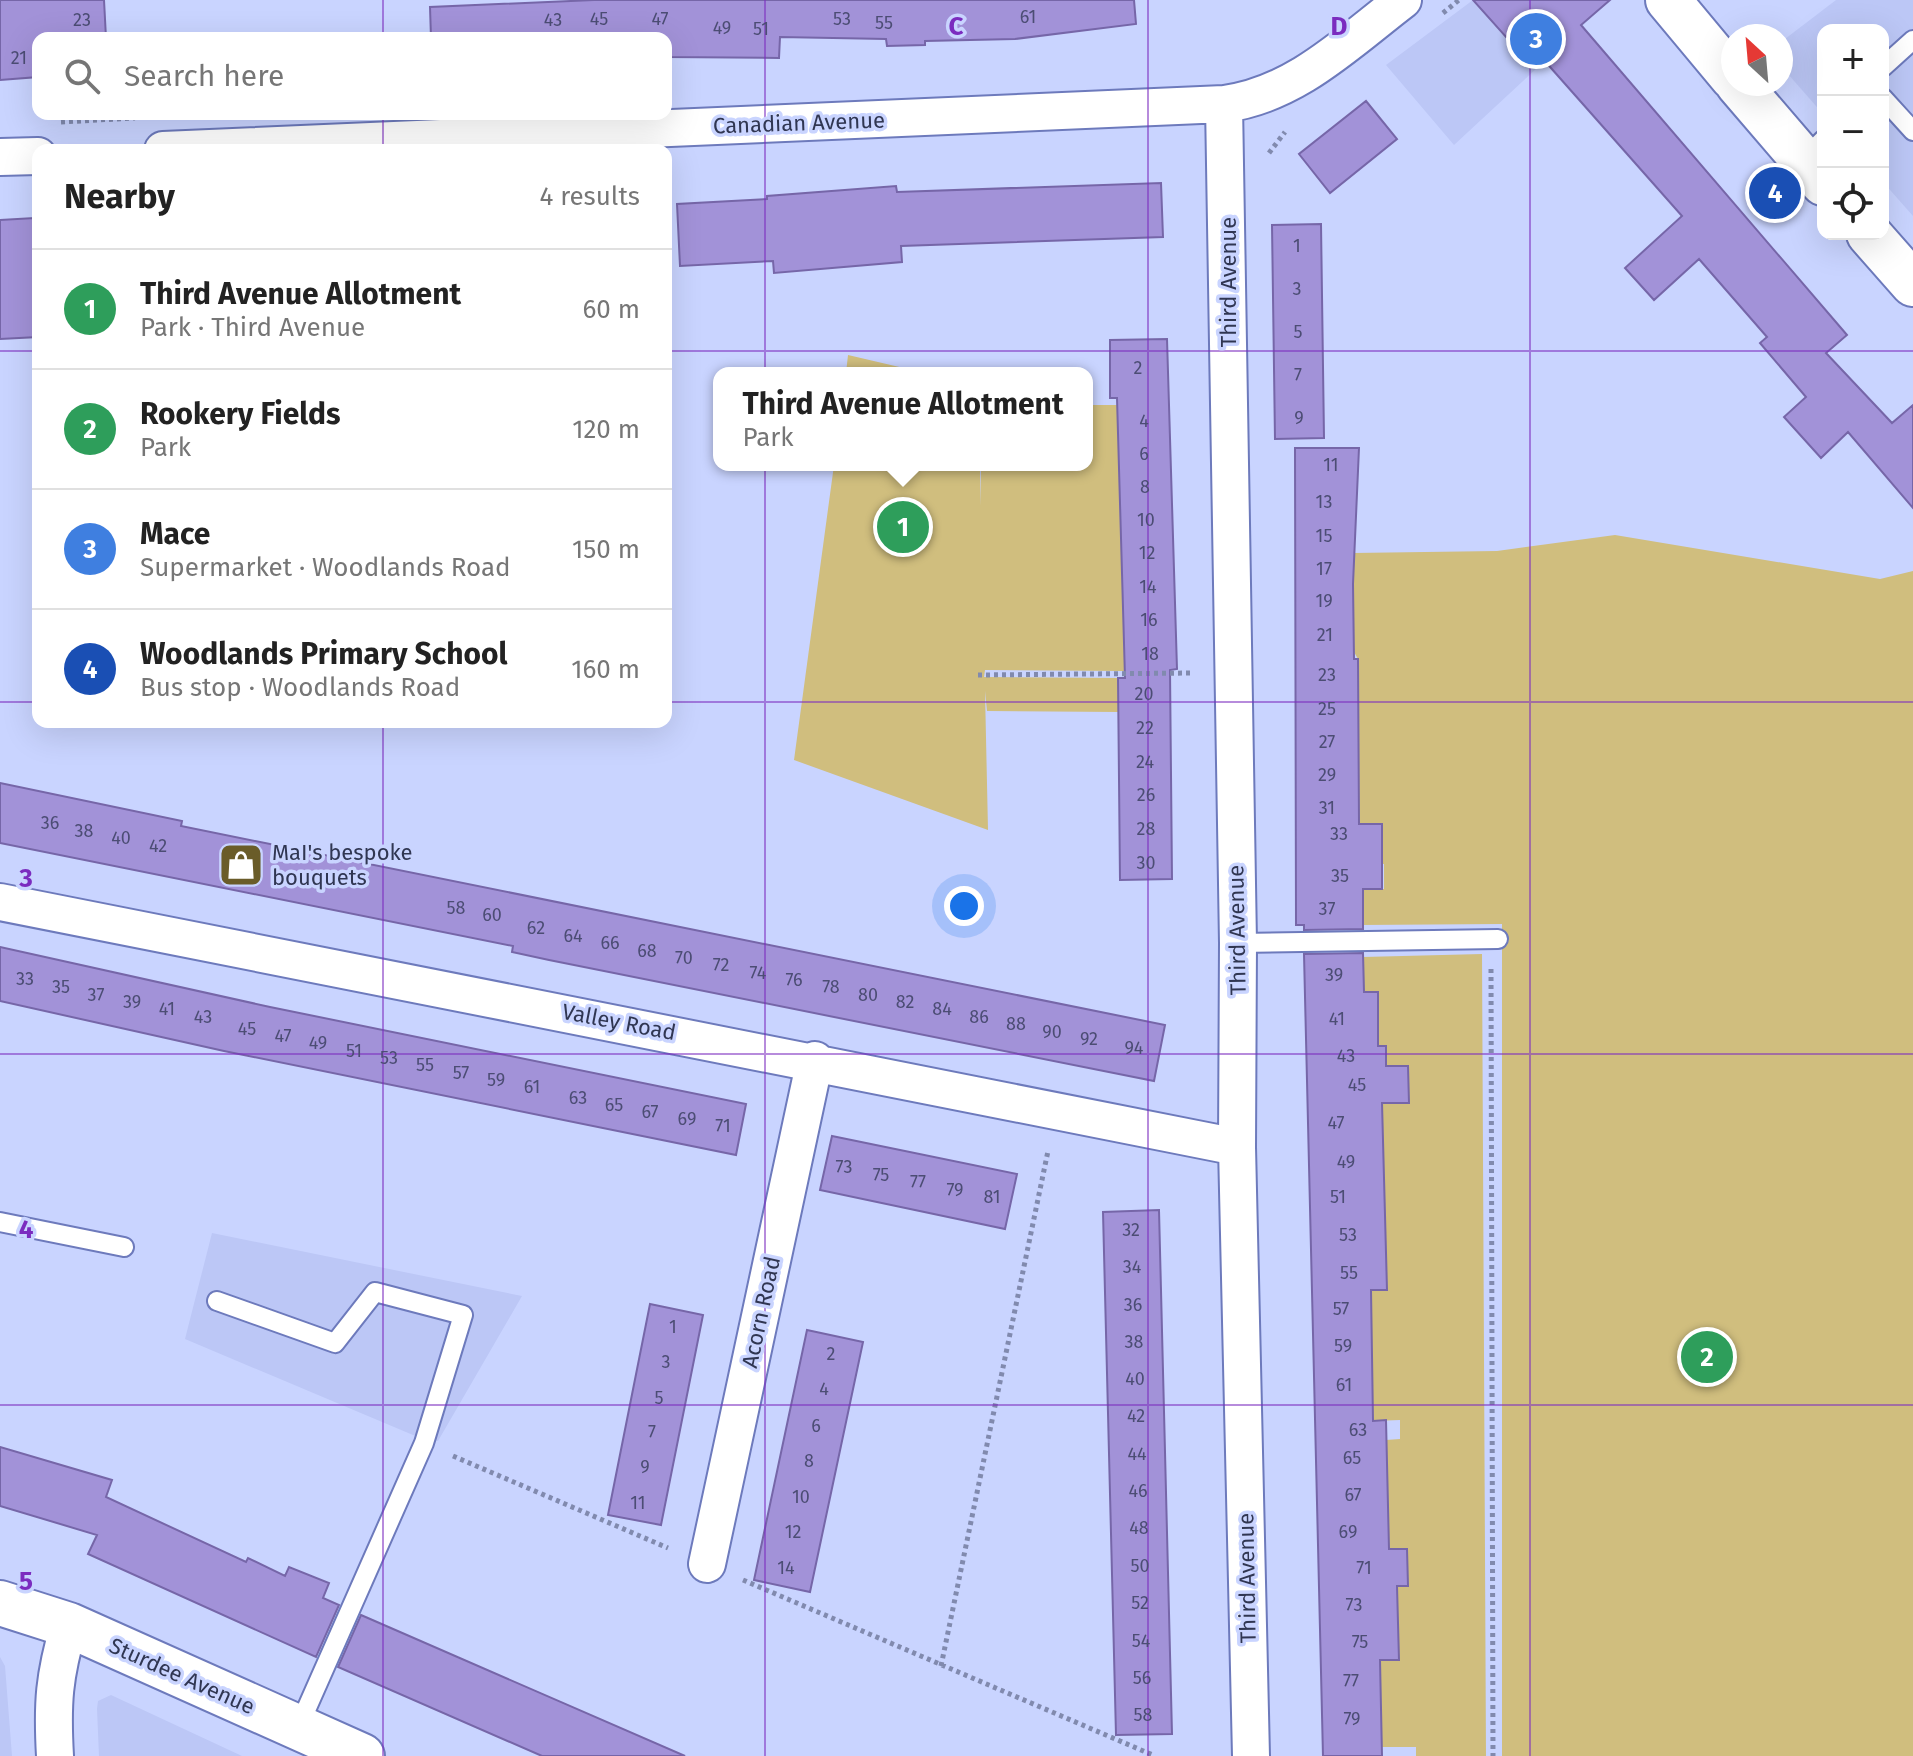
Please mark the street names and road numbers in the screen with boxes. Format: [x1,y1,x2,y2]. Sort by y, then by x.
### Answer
street label: Canadian Avenue [713,107,885,139]
street label: Third Avenue [1215,217,1242,347]
street label: Third Avenue [1222,865,1252,995]
street label: Valley Road [560,998,678,1046]
street label: Acorn Road [736,1254,786,1370]
street label: Third Avenue [1232,1513,1262,1643]
street label: Sturdee Avenue [105,1632,259,1720]

